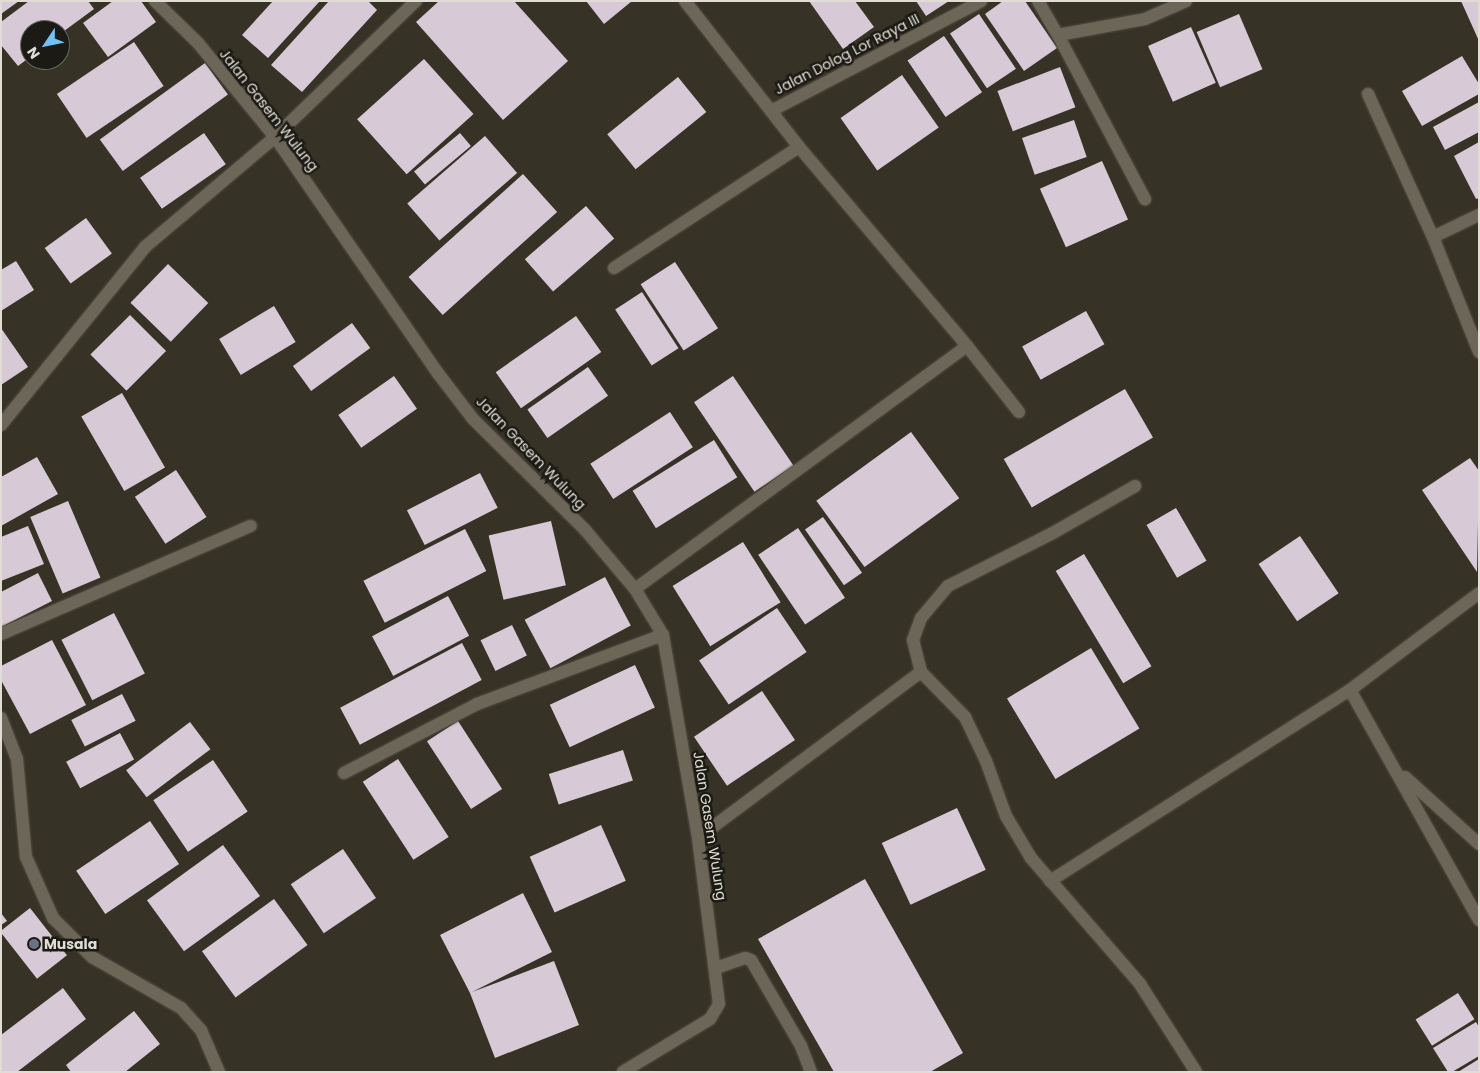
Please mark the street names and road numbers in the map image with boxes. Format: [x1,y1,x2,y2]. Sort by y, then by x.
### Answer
street label: Jalan Dolog Lor Raya III [772,10,922,98]
street label: Jalan Gasem Wulung [216,46,322,174]
street label: Jalan Gasem Wulung [473,393,589,513]
street label: Jalan Gasem Wulung [690,750,730,902]

